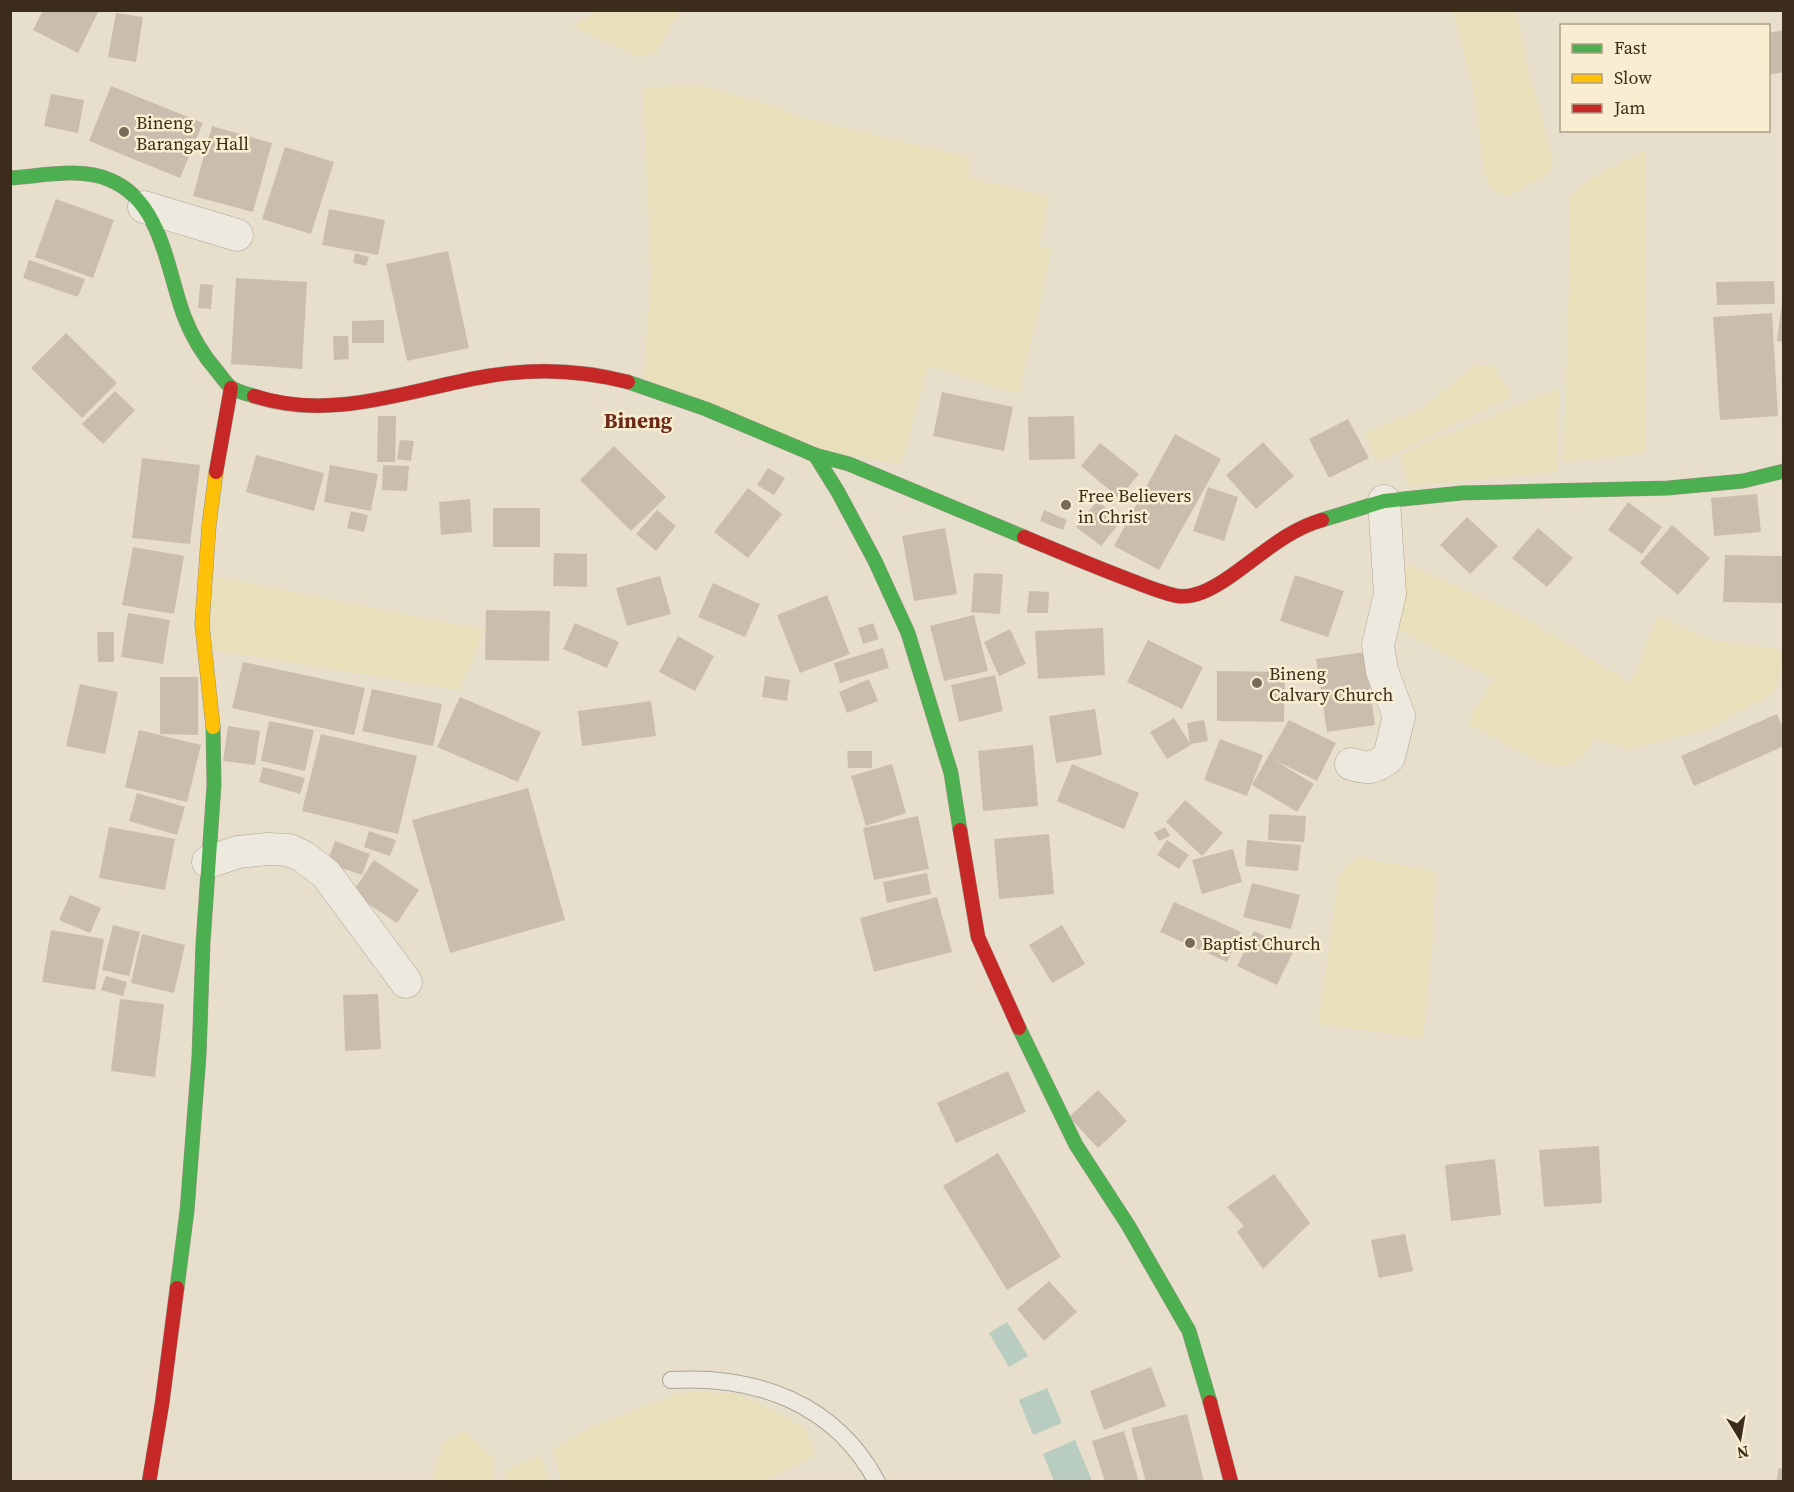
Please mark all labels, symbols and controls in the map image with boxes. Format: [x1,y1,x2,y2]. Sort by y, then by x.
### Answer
legend [1560,24,1770,132]
text: Fast [1614,35,1647,60]
text: Slow [1614,65,1652,90]
text: Jam [1613,95,1646,120]
place label: Bineng Barangay Hall [136,110,249,156]
marker: Bineng Barangay Hall [117,125,131,139]
district label: Bineng [604,406,673,435]
place label: Free Believers in Christ [1078,483,1191,529]
marker: Free Believers in Christ [1059,498,1073,512]
place label: Bineng Calvary Church [1269,661,1393,707]
marker: Bineng Calvary Church [1250,676,1264,690]
place label: Baptist Church [1202,931,1321,956]
marker: Baptist Church [1183,936,1197,950]
north arrow [1710,1408,1770,1468]
text: N [1735,1441,1751,1465]

